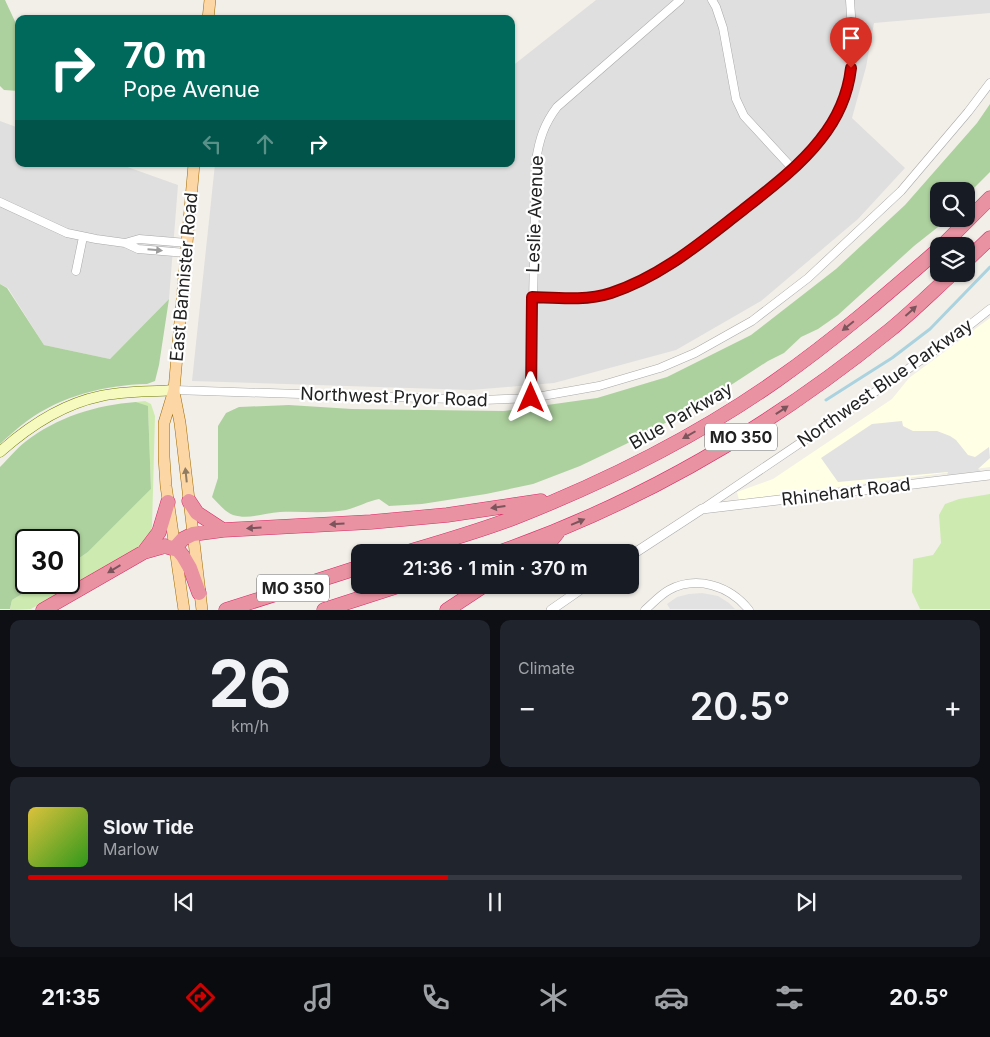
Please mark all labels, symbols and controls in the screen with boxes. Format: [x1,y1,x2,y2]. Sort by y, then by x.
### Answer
pin [830,17,872,68]
icon: arrive [837,24,865,52]
text: 70 m [123,34,207,76]
icon: right [40,35,105,100]
text: Pope Avenue [123,76,260,102]
icon: left [198,130,226,158]
icon: ahead [251,130,279,158]
icon: right [304,130,332,158]
street label: Leslie Avenue [522,155,547,273]
map controls [930,182,975,282]
button: search [930,182,975,227]
street label: East Bannister Road [166,191,201,362]
button: layers [930,237,975,282]
one-way arrow [147,246,163,254]
one-way arrow [904,306,917,317]
street label: Northwest Blue Parkway [793,314,976,451]
one-way arrow [842,321,855,332]
position arrow [504,371,556,423]
street label: Blue Parkway [625,378,736,454]
street label: Northwest Pryor Road [300,383,488,410]
one-way arrow [775,406,789,415]
road number: MO 350 [705,424,777,451]
one-way arrow [682,431,697,439]
one-way arrow [182,467,190,483]
street label: Rhinehart Road [780,473,912,510]
one-way arrow [490,503,506,511]
one-way arrow [571,517,585,525]
one-way arrow [328,520,344,528]
one-way arrow [246,525,262,533]
speed limit sign: 30 [15,529,80,594]
text: 21:36 · 1 min · 370 m [402,557,588,580]
one-way arrow [107,564,120,573]
road number: MO 350 [257,574,329,602]
text: 26 [208,644,292,723]
text: Climate [518,658,575,678]
text: 20.5° [690,683,790,729]
text: − [518,690,537,724]
text: + [943,690,962,724]
text: km/h [231,716,269,736]
text: Slow Tide [103,816,194,839]
text: Marlow [103,839,159,859]
icon: previous [170,888,198,916]
icon: pause [481,888,509,916]
icon: next [792,888,820,916]
icon: directions [183,980,218,1015]
icon: music [301,980,336,1015]
icon: phone [418,980,453,1015]
icon: climate [536,980,571,1015]
icon: car [654,980,689,1015]
icon: filters [772,980,807,1015]
text: 21:35 [41,984,100,1010]
text: 20.5° [889,984,949,1010]

